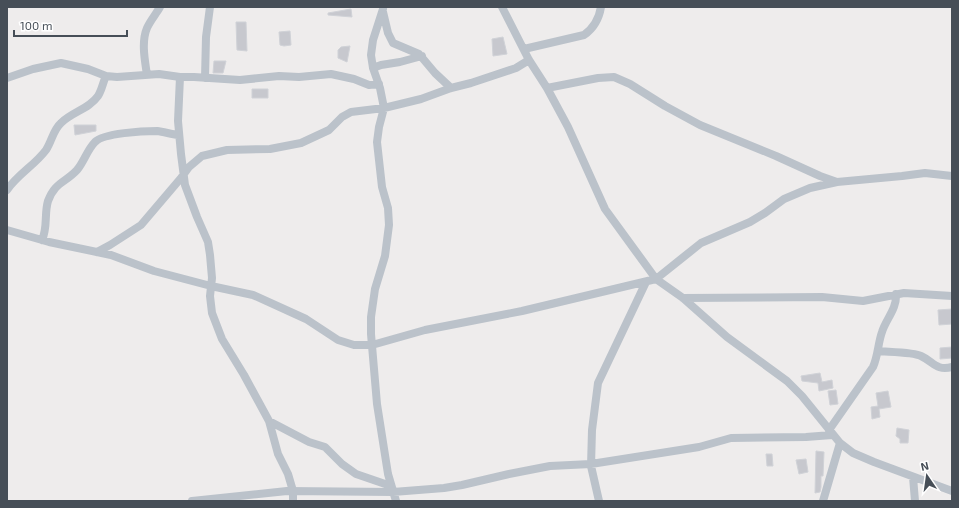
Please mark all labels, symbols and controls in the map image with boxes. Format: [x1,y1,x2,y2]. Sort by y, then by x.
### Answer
scale bar [14,12,127,38]
text: 100 m [20,18,52,32]
north arrow [907,456,947,496]
text: N [919,459,930,473]

